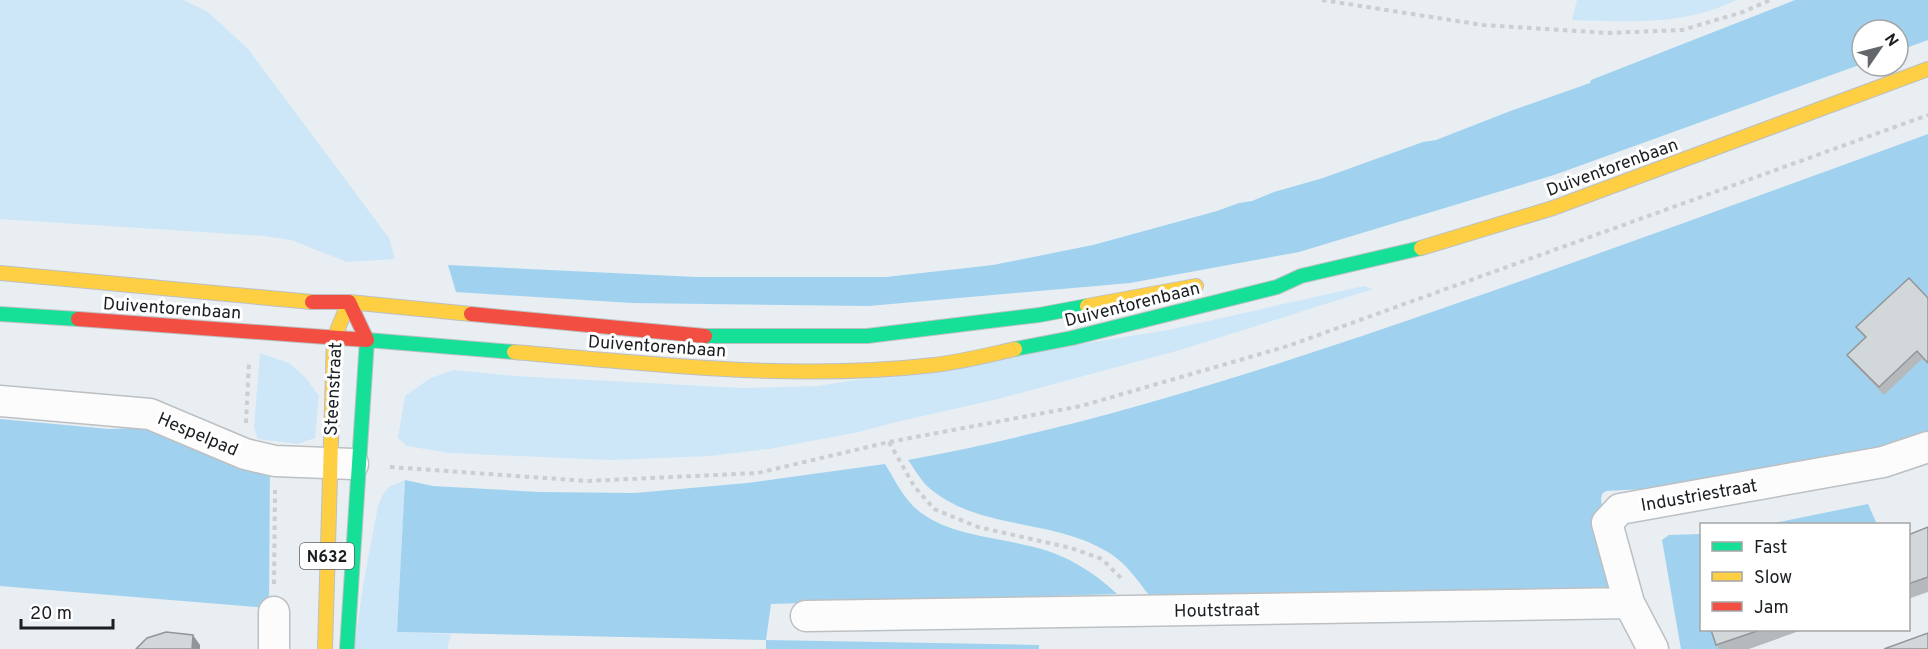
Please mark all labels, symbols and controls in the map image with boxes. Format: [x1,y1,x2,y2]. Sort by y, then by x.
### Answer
north arrow [1850,18,1910,78]
text: N [1879,30,1902,51]
street label: Duiventorenbaan [1543,134,1682,203]
street label: Duiventorenbaan [1062,278,1202,333]
street label: Duiventorenbaan [102,293,242,326]
street label: Duiventorenbaan [587,331,727,364]
street label: Steenstraat [321,342,348,437]
street label: Hespelpad [153,408,241,463]
street label: Industriestraat [1639,475,1759,518]
legend [1700,523,1910,631]
text: Fast [1754,537,1787,560]
road number: N632 [300,543,354,569]
text: Slow [1754,567,1792,590]
scale bar [21,592,112,630]
text: Jam [1754,597,1789,620]
street label: Houtstraat [1174,599,1260,624]
text: 20 m [30,603,72,626]

